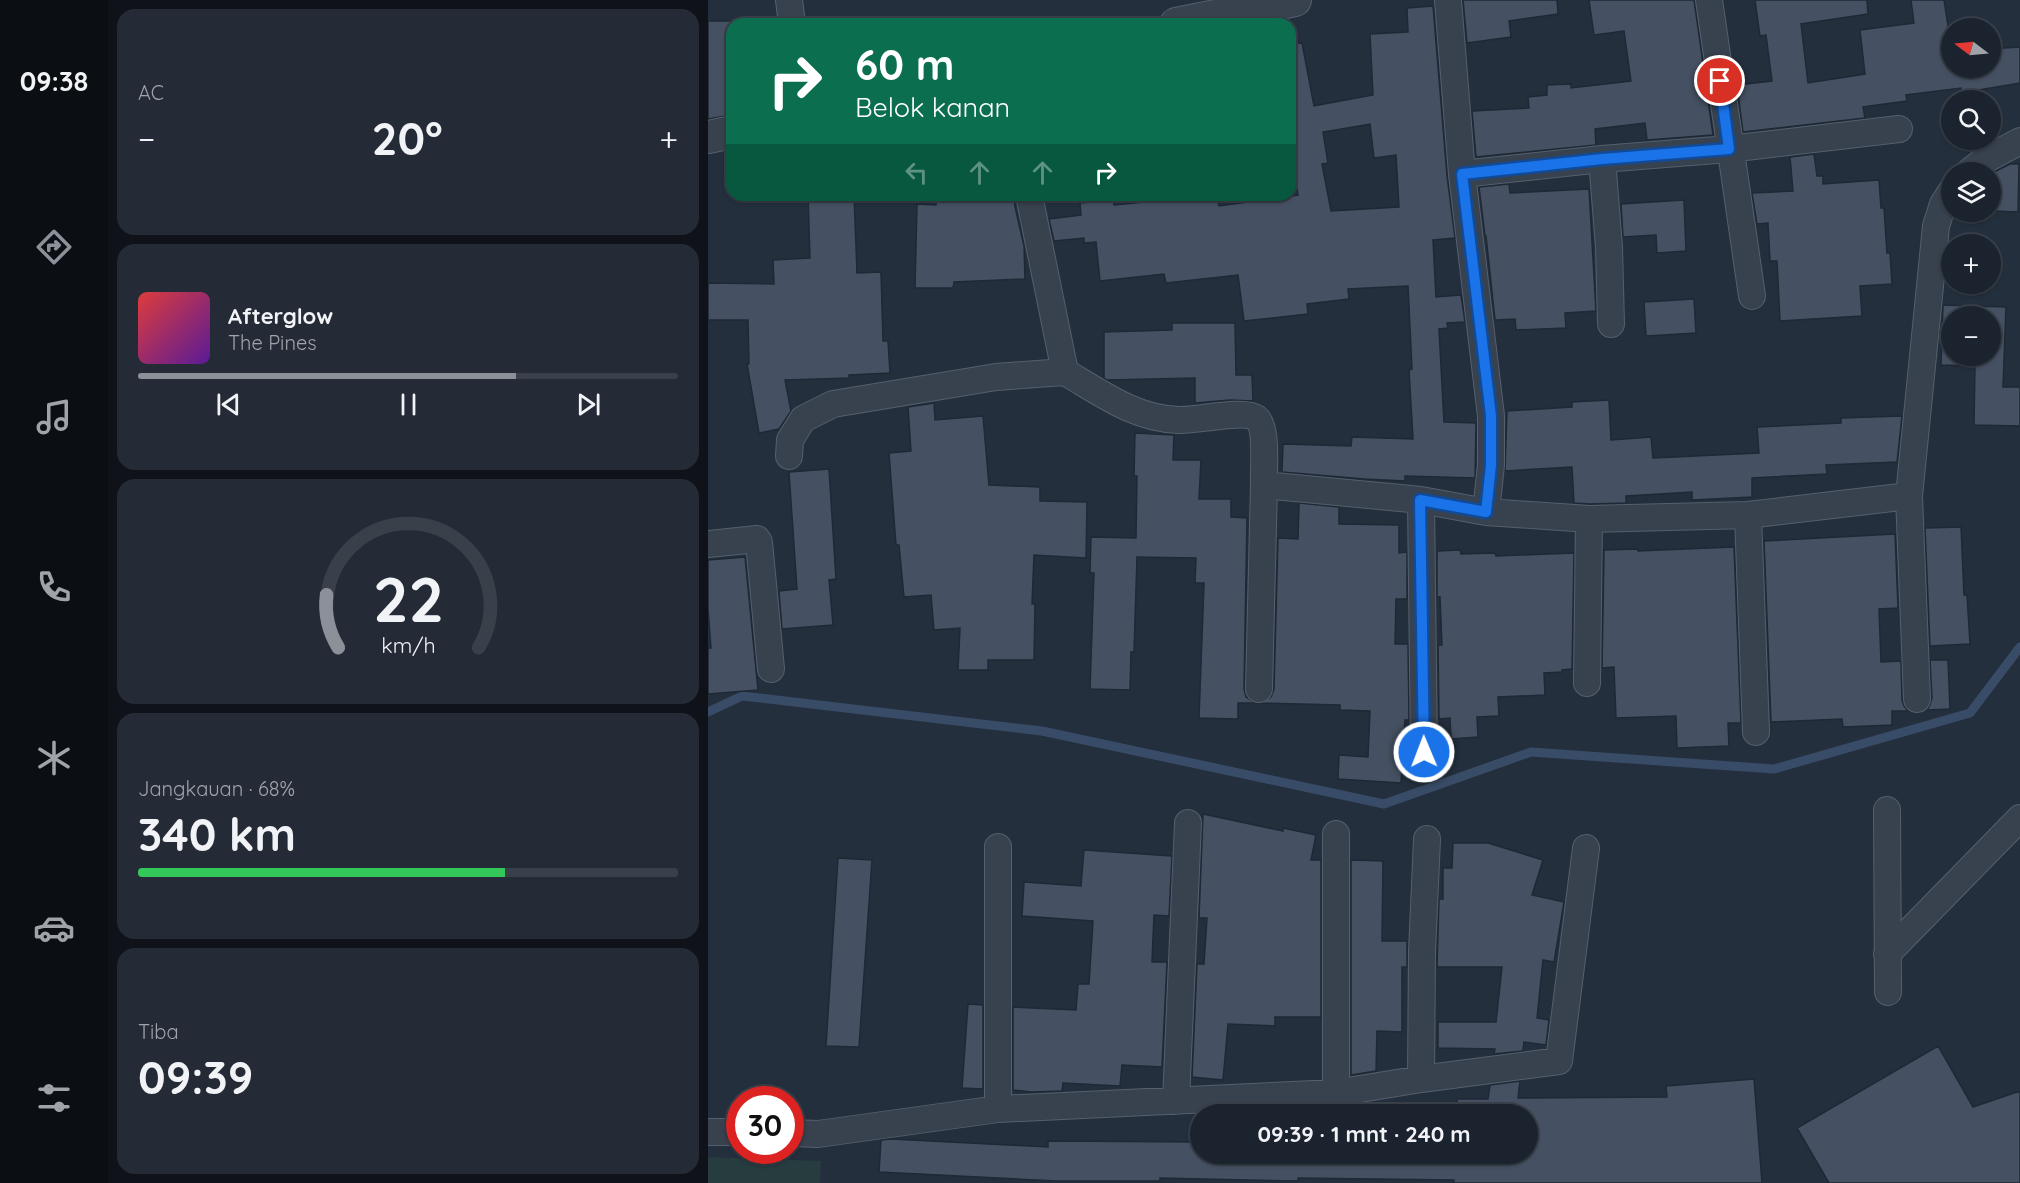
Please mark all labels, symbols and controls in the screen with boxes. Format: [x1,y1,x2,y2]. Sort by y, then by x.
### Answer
north arrow [1941,18,2001,78]
map controls [1941,18,2001,366]
text: 60 m [855,38,955,91]
icon: right [756,42,834,120]
pin [1694,55,1745,106]
text: 09:38 [20,64,88,98]
icon: arrive [1703,64,1736,97]
text: AC [138,80,164,105]
text: Belok kanan [855,90,1010,124]
button: search [1941,90,2001,150]
text: 20° [372,110,443,166]
text: − [138,118,155,159]
text: + [659,118,678,159]
icon: left [900,156,933,189]
icon: ahead [963,156,996,189]
icon: ahead [1026,156,1059,189]
icon: right [1089,156,1122,189]
button: layers [1941,162,2001,222]
icon: directions [33,226,75,268]
button: + [1941,234,2001,294]
text: Afterglow [228,302,333,330]
button: − [1941,306,2001,366]
text: The Pines [228,330,317,355]
icon: previous [212,388,245,421]
icon: pause [392,388,425,421]
icon: next [572,388,605,421]
icon: music [33,396,75,438]
text: 22 [372,561,444,639]
icon: phone [33,566,75,608]
text: km/h [381,633,435,659]
position arrow [1392,720,1456,784]
icon: climate [33,737,75,779]
text: Jangkauan · 68% [138,776,295,801]
text: 340 km [138,806,296,862]
icon: car [33,907,75,949]
text: Tiba [138,1019,179,1044]
text: 09:39 [138,1049,253,1105]
icon: filters [33,1077,75,1119]
speed limit sign: 30 [726,1086,804,1164]
text: 09:39 · 1 mnt · 240 m [1257,1120,1471,1148]

